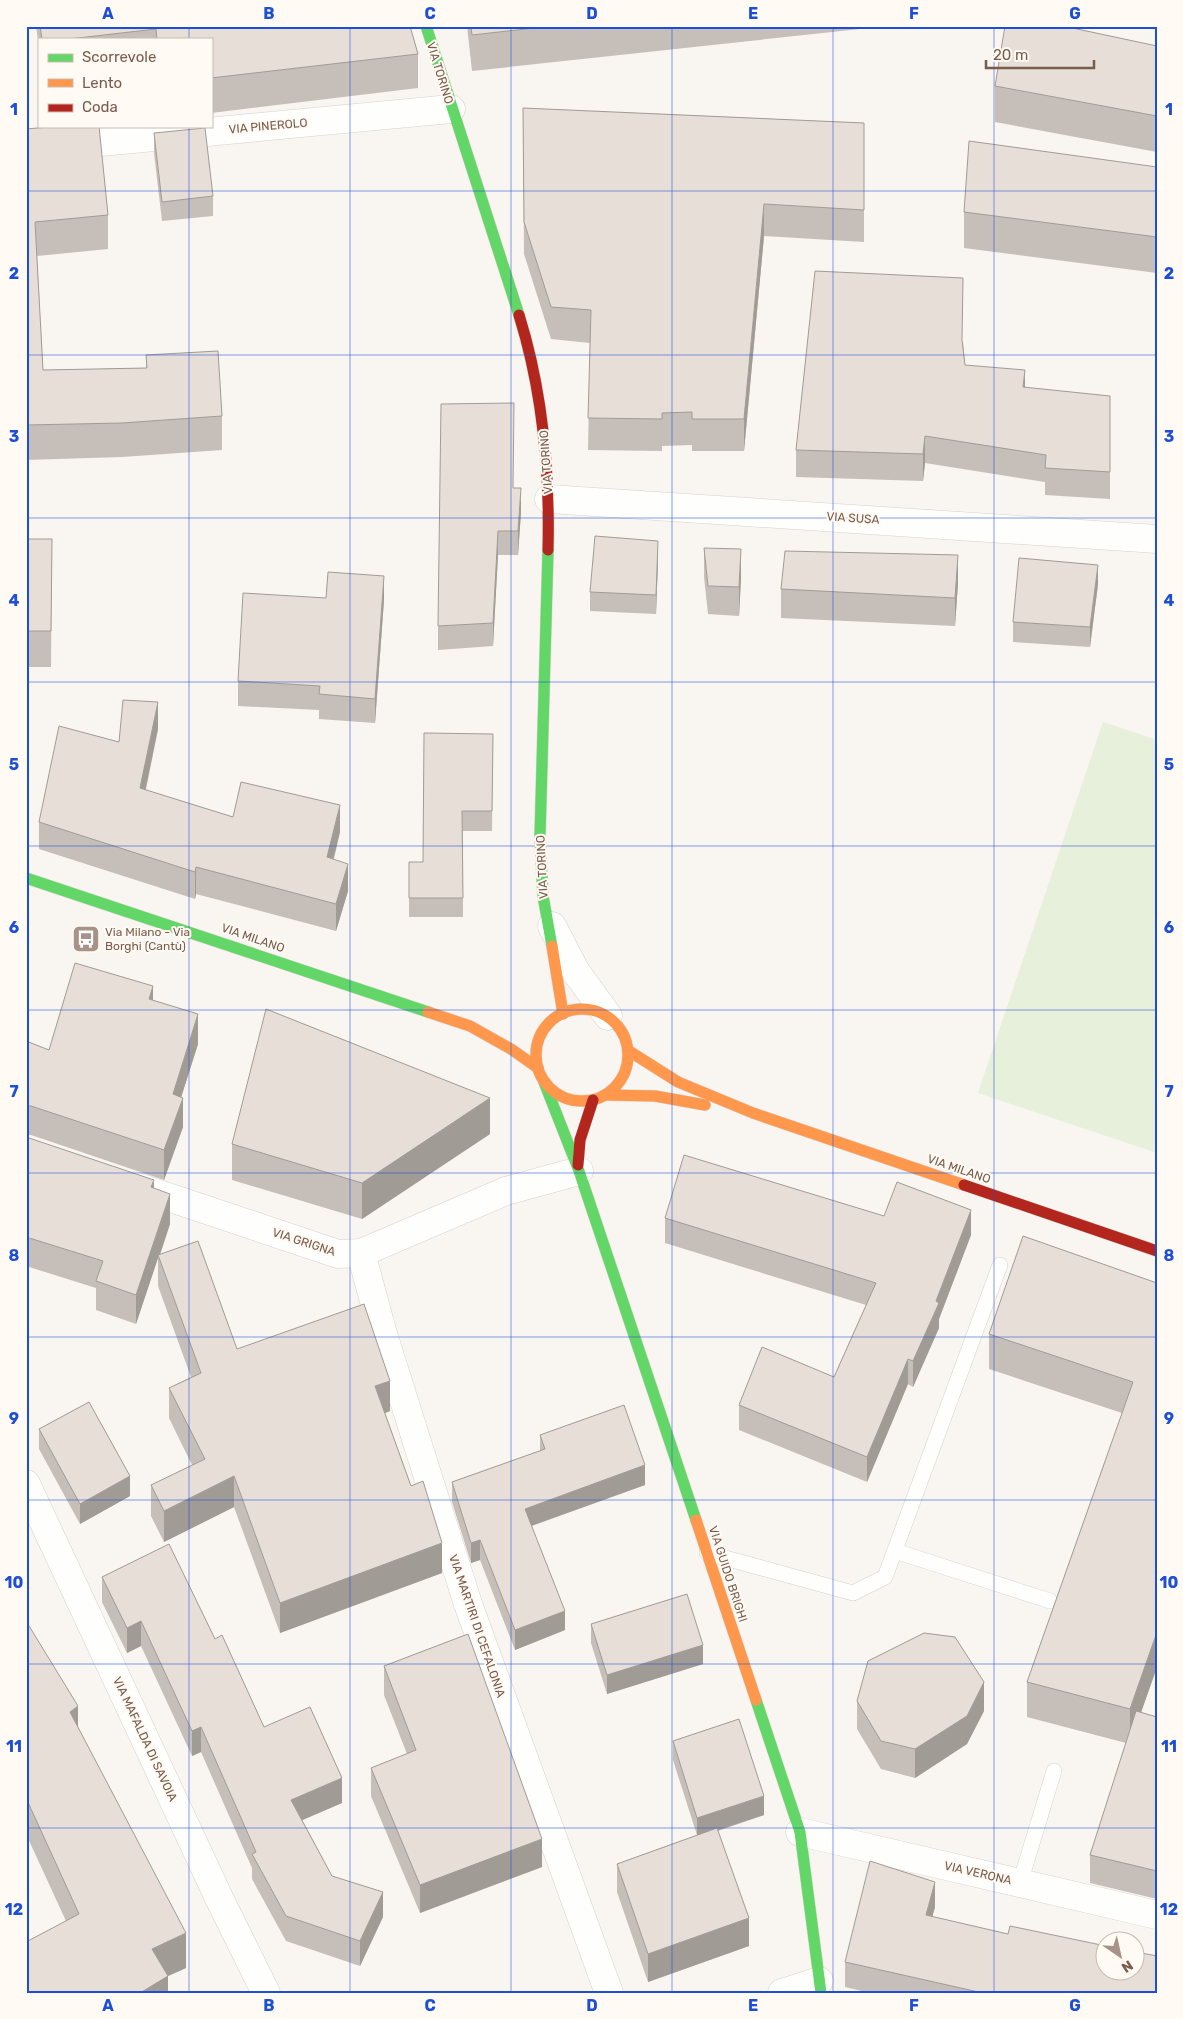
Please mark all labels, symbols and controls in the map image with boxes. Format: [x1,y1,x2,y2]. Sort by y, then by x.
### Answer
text: A [102,4,114,23]
text: B [263,4,275,23]
text: C [424,4,436,23]
text: D [586,4,598,23]
text: E [748,4,758,23]
text: F [909,4,919,23]
text: G [1069,4,1081,23]
legend [38,38,212,128]
scale bar [986,38,1093,70]
street label: VIA TORINO [424,40,456,106]
text: 20 m [993,46,1028,64]
text: Scorrevole [82,48,156,66]
text: Lento [82,74,122,92]
text: Coda [82,98,118,116]
text: 1 [10,100,18,119]
text: 1 [1165,100,1173,119]
street label: VIA PINEROLO [228,116,308,136]
text: 2 [9,264,19,283]
text: 2 [1164,264,1174,283]
text: 3 [9,427,19,446]
text: 3 [1164,427,1174,446]
street label: VIA TORINO [537,430,555,494]
street label: VIA SUSA [826,509,880,527]
text: 4 [9,591,20,610]
text: 4 [1164,591,1175,610]
text: 5 [9,755,19,774]
text: 5 [1164,755,1174,774]
street label: VIA TORINO [533,835,551,899]
text: 6 [9,918,19,937]
text: 6 [1164,918,1174,937]
street label: VIA MILANO [220,921,286,955]
bus stop icon: Via Milano - Via Borghi (Cantù) [71,924,101,954]
place label: Via Milano - Via Borghi (Cantù) [105,925,190,953]
text: 7 [9,1082,19,1101]
text: 7 [1164,1082,1174,1101]
street label: VIA MILANO [926,1152,992,1186]
street label: VIA GRIGNA [271,1225,337,1259]
text: 8 [9,1246,20,1265]
text: 8 [1164,1246,1175,1265]
text: 9 [9,1409,19,1428]
text: 9 [1164,1409,1174,1428]
street label: VIA GUIDO BRIGHI [706,1524,750,1624]
street label: VIA MARTIRI DI CEFALONIA [446,1553,508,1699]
text: 10 [5,1573,24,1592]
text: 10 [1160,1573,1179,1592]
street label: VIA MAFALDA DI SAVOIA [110,1675,180,1803]
text: 11 [6,1737,22,1756]
text: 11 [1161,1737,1177,1756]
street label: VIA VERONA [943,1858,1013,1888]
text: 12 [5,1900,23,1919]
text: 12 [1160,1900,1178,1919]
north arrow [1096,1932,1146,1982]
text: N [1118,1956,1136,1976]
text: A [102,1996,114,2015]
text: B [263,1996,275,2015]
text: C [424,1996,436,2015]
text: D [586,1996,598,2015]
text: E [748,1996,758,2015]
text: F [909,1996,919,2015]
text: G [1069,1996,1081,2015]

